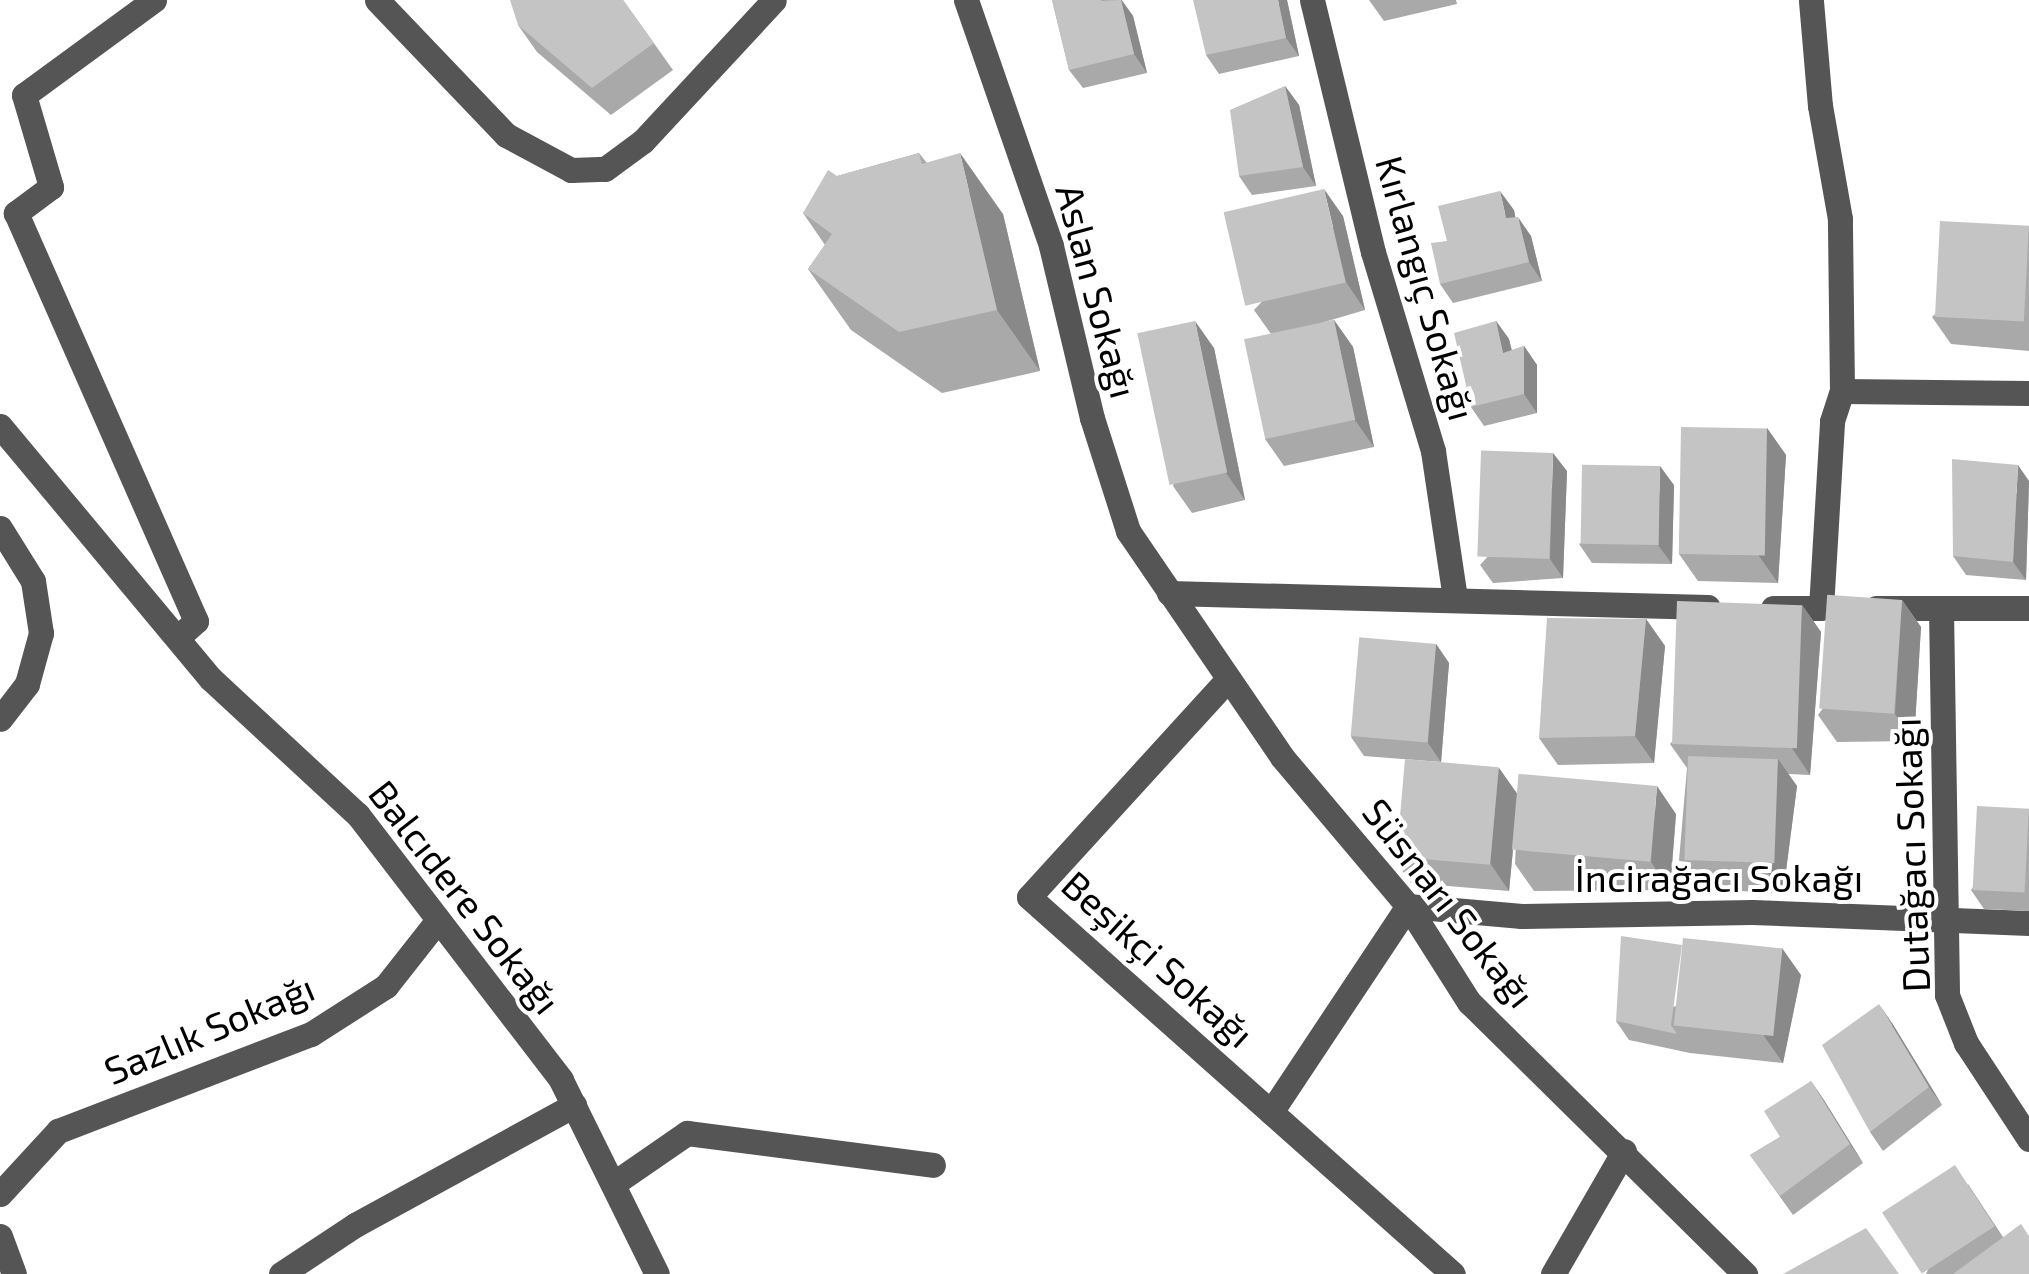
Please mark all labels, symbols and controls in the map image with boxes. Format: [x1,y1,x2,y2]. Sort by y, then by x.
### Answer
street label: Kırlangıç Sokağı [1366,151,1486,425]
street label: Aslan Sokağı [1047,179,1147,403]
street label: Dutağacı Sokağı [1883,717,1939,993]
street label: Balcıdere Sokağı [360,771,570,1023]
street label: Süsnarı Sokağı [1353,790,1545,1016]
street label: İncirağacı Sokağı [1575,855,1863,901]
street label: Beşikçi Sokağı [1053,861,1263,1057]
street label: Sazlık Sokağı [97,964,321,1094]

